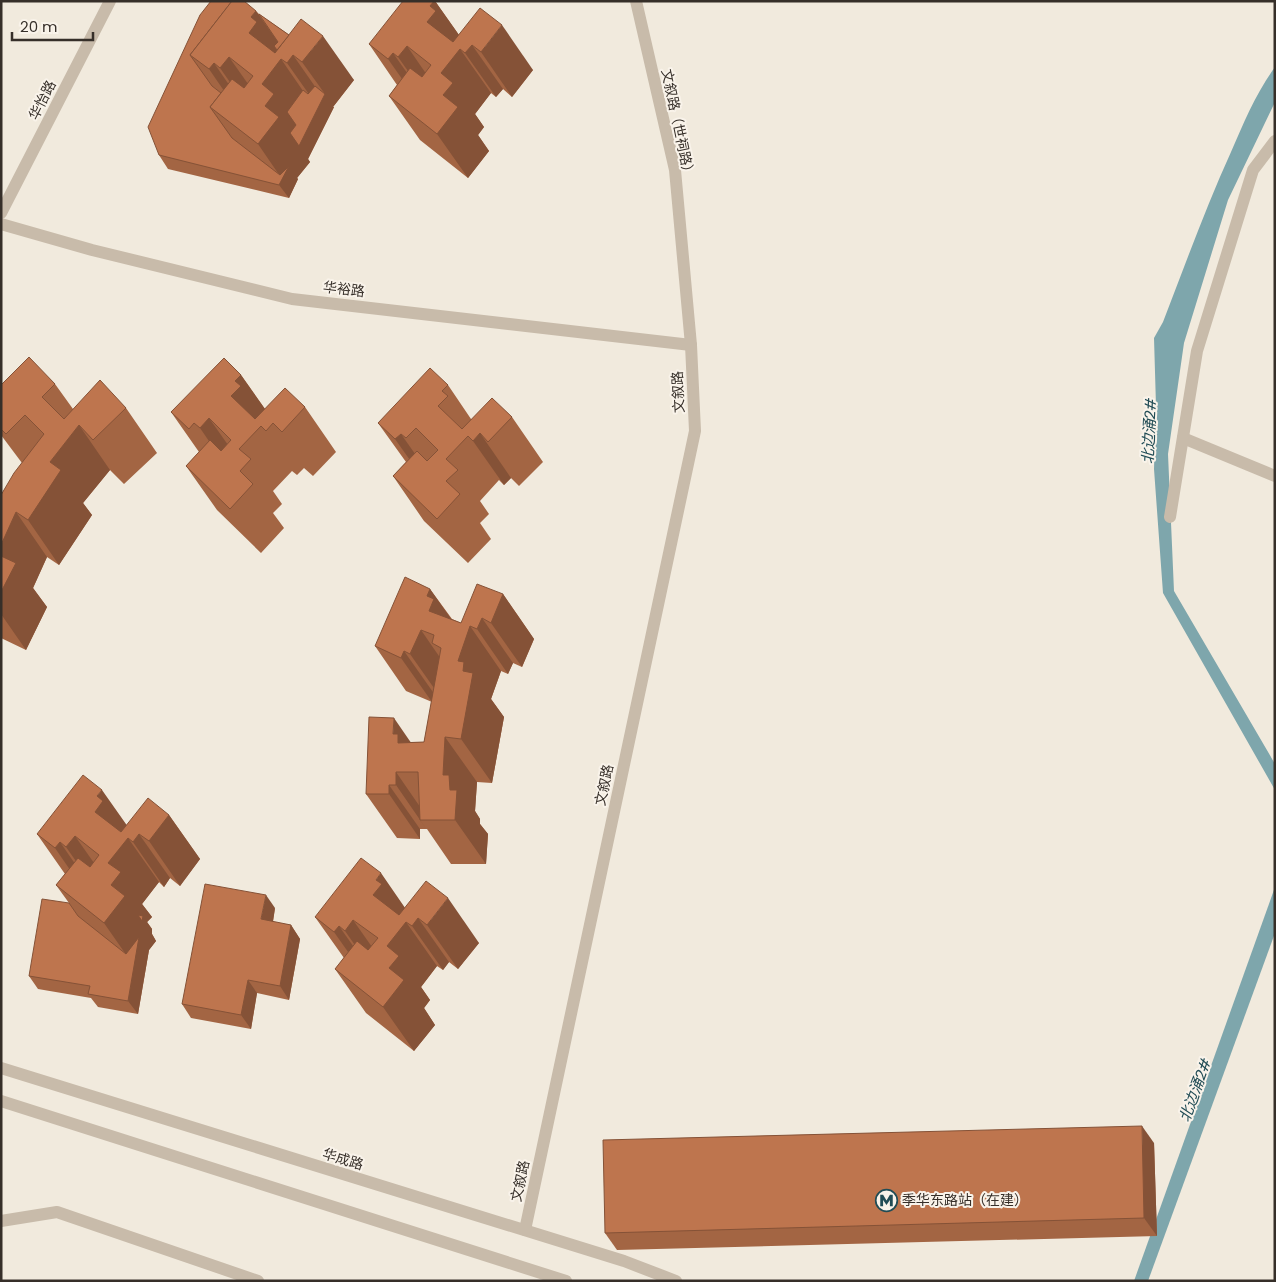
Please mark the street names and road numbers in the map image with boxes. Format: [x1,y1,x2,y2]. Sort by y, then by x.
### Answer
street label: 文叙路（世祠路） [657,67,699,181]
street label: 华怡路 [24,77,60,123]
street label: 华裕路 [322,277,366,301]
street label: 文叙路 [667,371,689,413]
street label: 文叙路 [590,762,618,808]
street label: 华成路 [320,1143,366,1175]
street label: 文叙路 [506,1158,534,1204]

